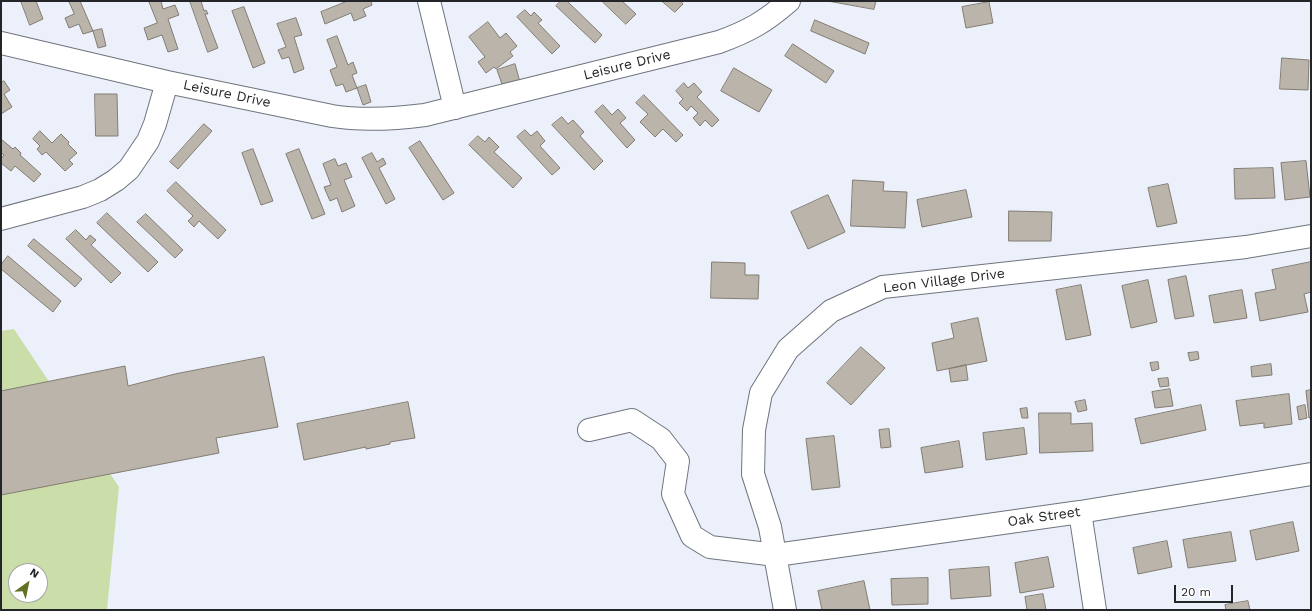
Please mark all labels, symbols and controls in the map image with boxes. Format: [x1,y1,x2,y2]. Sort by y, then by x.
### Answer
street label: Leisure Drive [582,46,672,84]
street label: Leisure Drive [182,77,272,111]
street label: Leon Village Drive [882,265,1006,297]
street label: Oak Street [1007,504,1081,530]
north arrow [8,563,48,603]
text: N [27,566,41,581]
scale bar [1176,577,1235,603]
text: 20 m [1181,585,1211,599]

